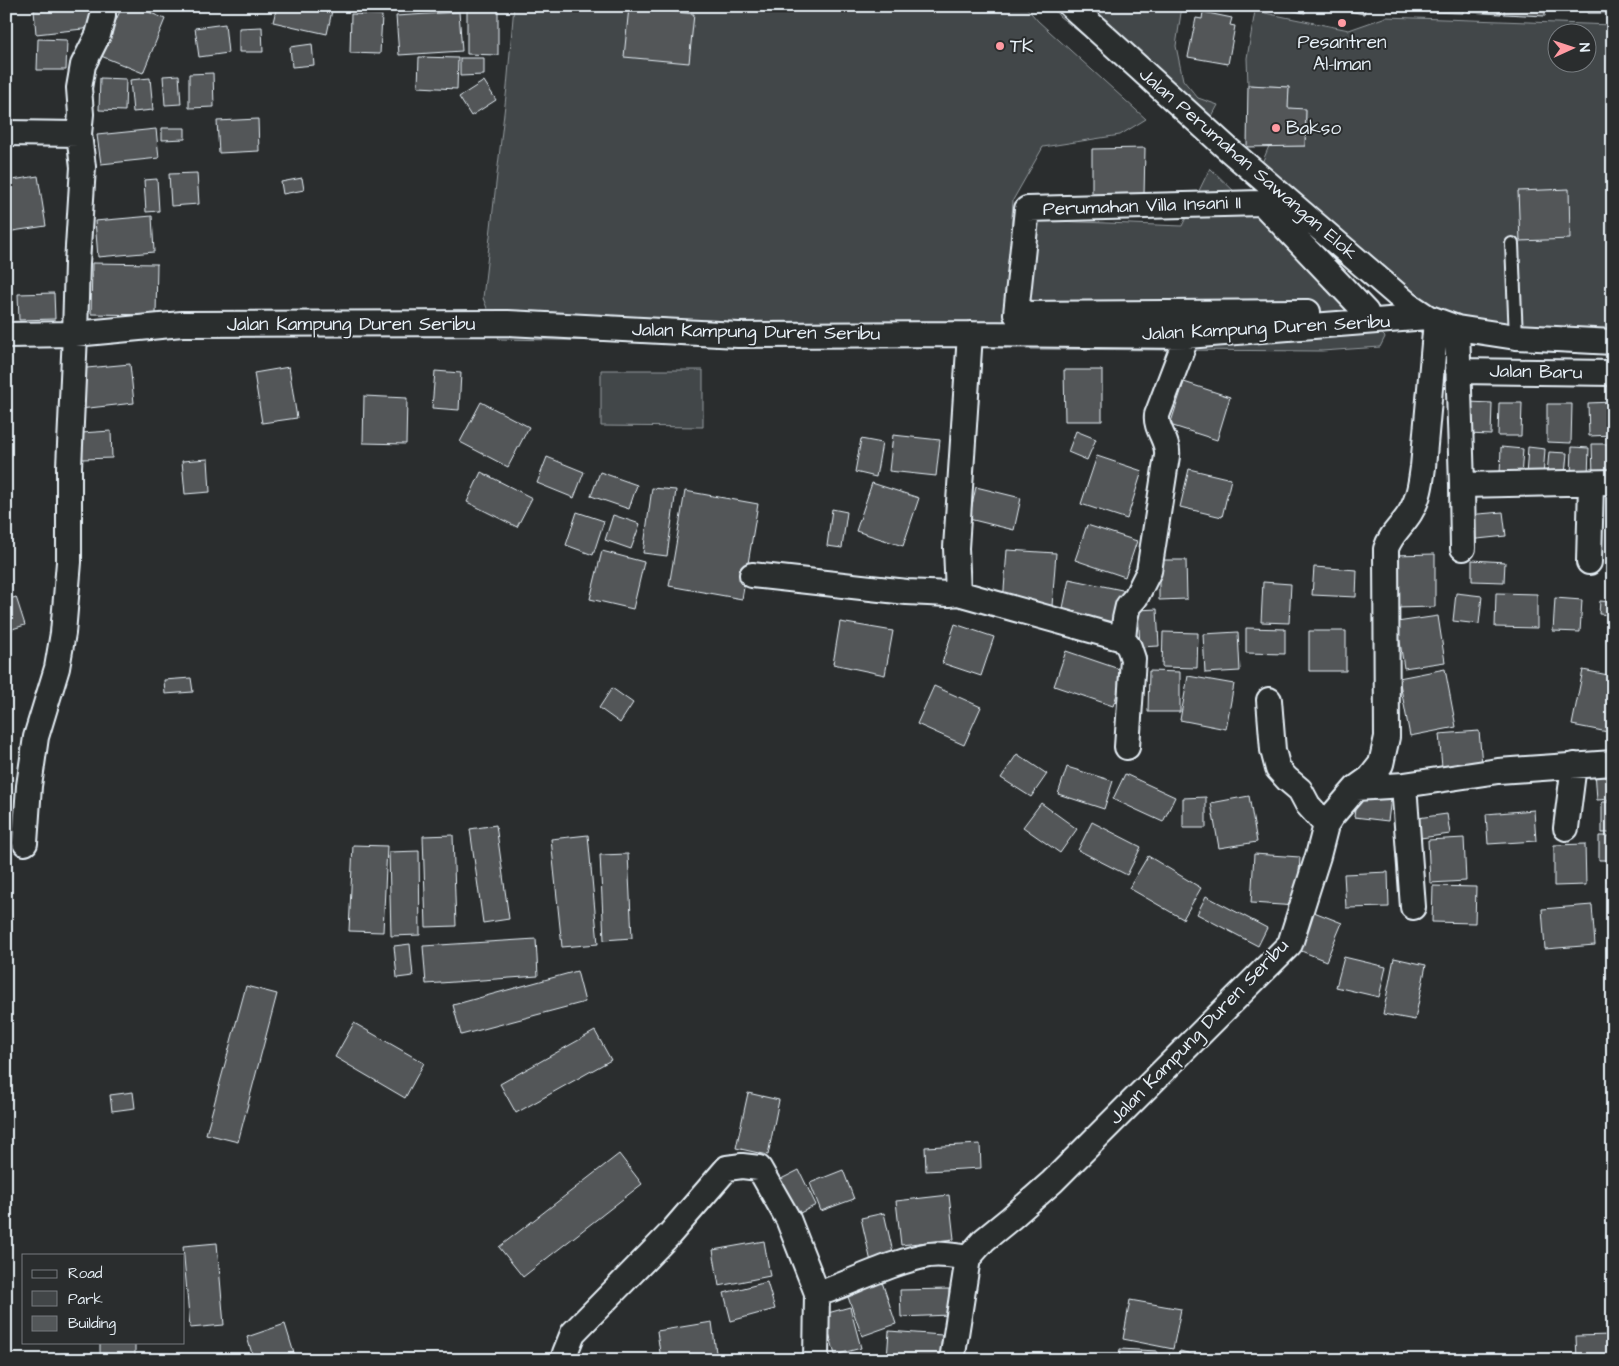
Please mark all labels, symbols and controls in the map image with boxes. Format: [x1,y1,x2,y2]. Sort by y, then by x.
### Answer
marker: Pesantren Al-Iman [1336,17,1348,29]
north arrow [1546,22,1596,72]
place label: Pesantren Al-Iman [1297,29,1387,78]
place label: TK [1010,33,1034,60]
marker: TK [994,40,1006,52]
text: N [1574,42,1594,52]
street label: Jalan Perumahan Sawangan Elok [1132,61,1364,268]
place label: Bakso [1286,115,1341,142]
marker: Bakso [1270,122,1282,134]
street label: Perumahan Villa Insani II [1042,189,1242,223]
street label: Jalan Kampung Duren Seribu [1141,308,1391,349]
street label: Jalan Kampung Duren Seribu [227,311,476,339]
street label: Jalan Kampung Duren Seribu [631,316,881,349]
street label: Jalan Baru [1489,358,1583,386]
street label: Jalan Kampung Duren Seribu [1103,933,1296,1131]
legend [22,1254,185,1344]
text: Road [68,1263,103,1284]
text: Park [68,1289,103,1310]
text: Building [68,1313,116,1335]

